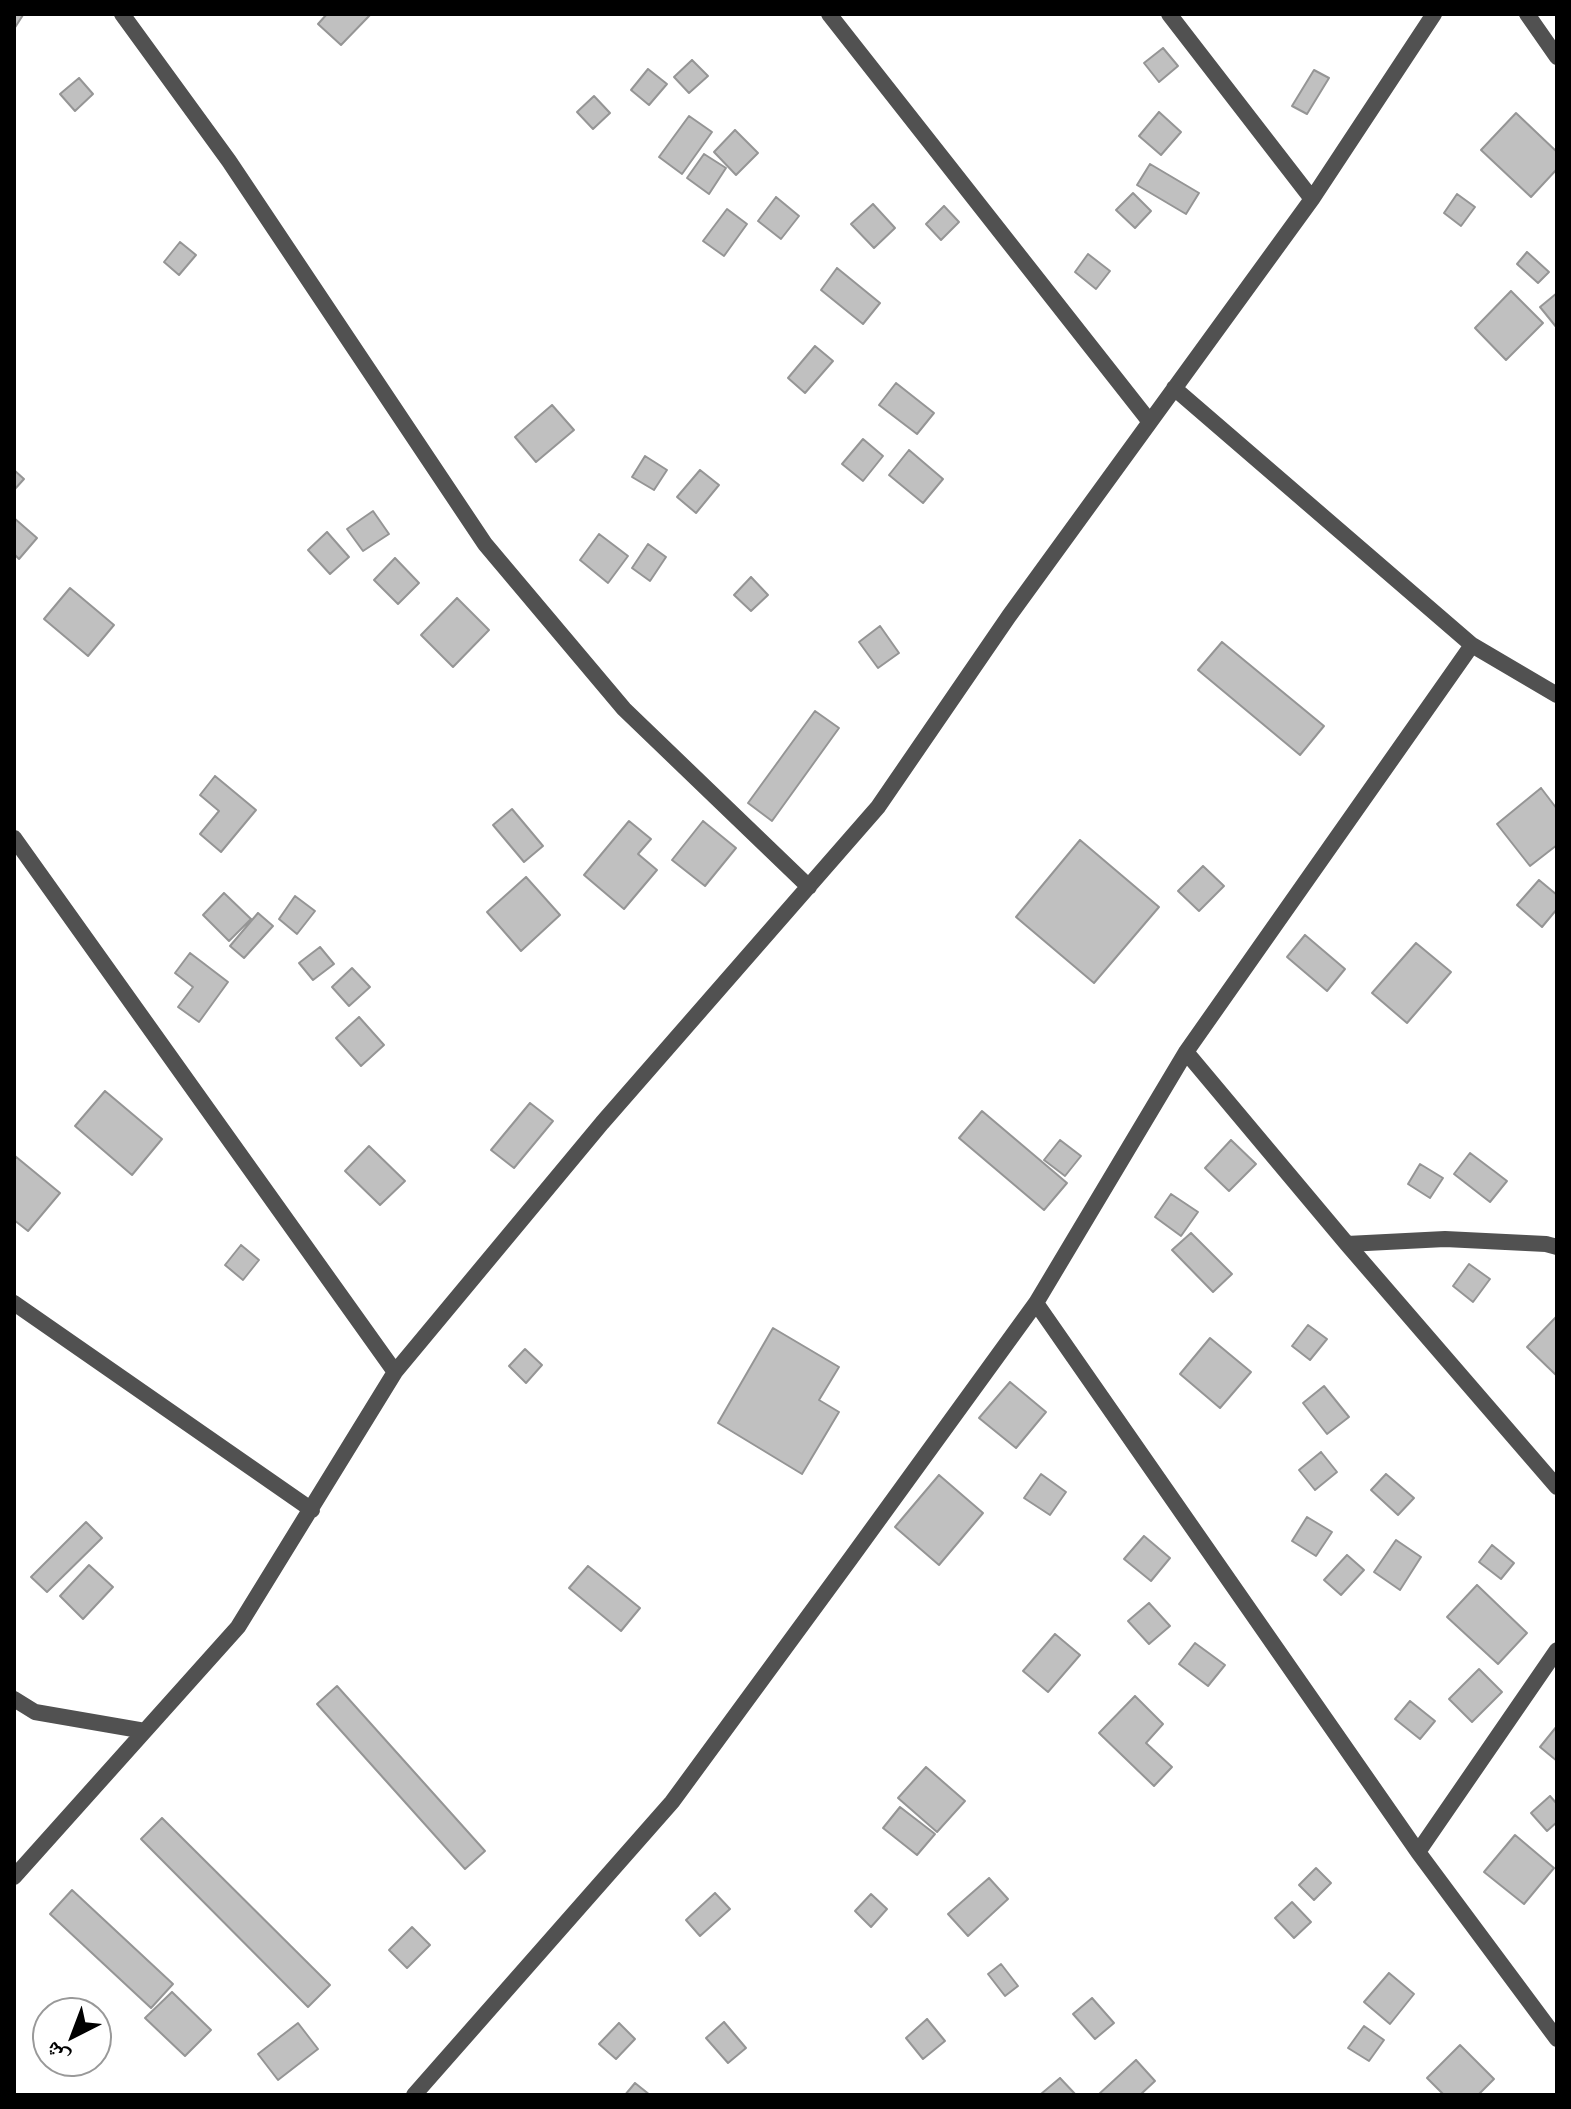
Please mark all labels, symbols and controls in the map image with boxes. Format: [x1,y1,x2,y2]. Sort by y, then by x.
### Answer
north arrow [32,1997,112,2077]
text: ش [38,2034,77,2073]

